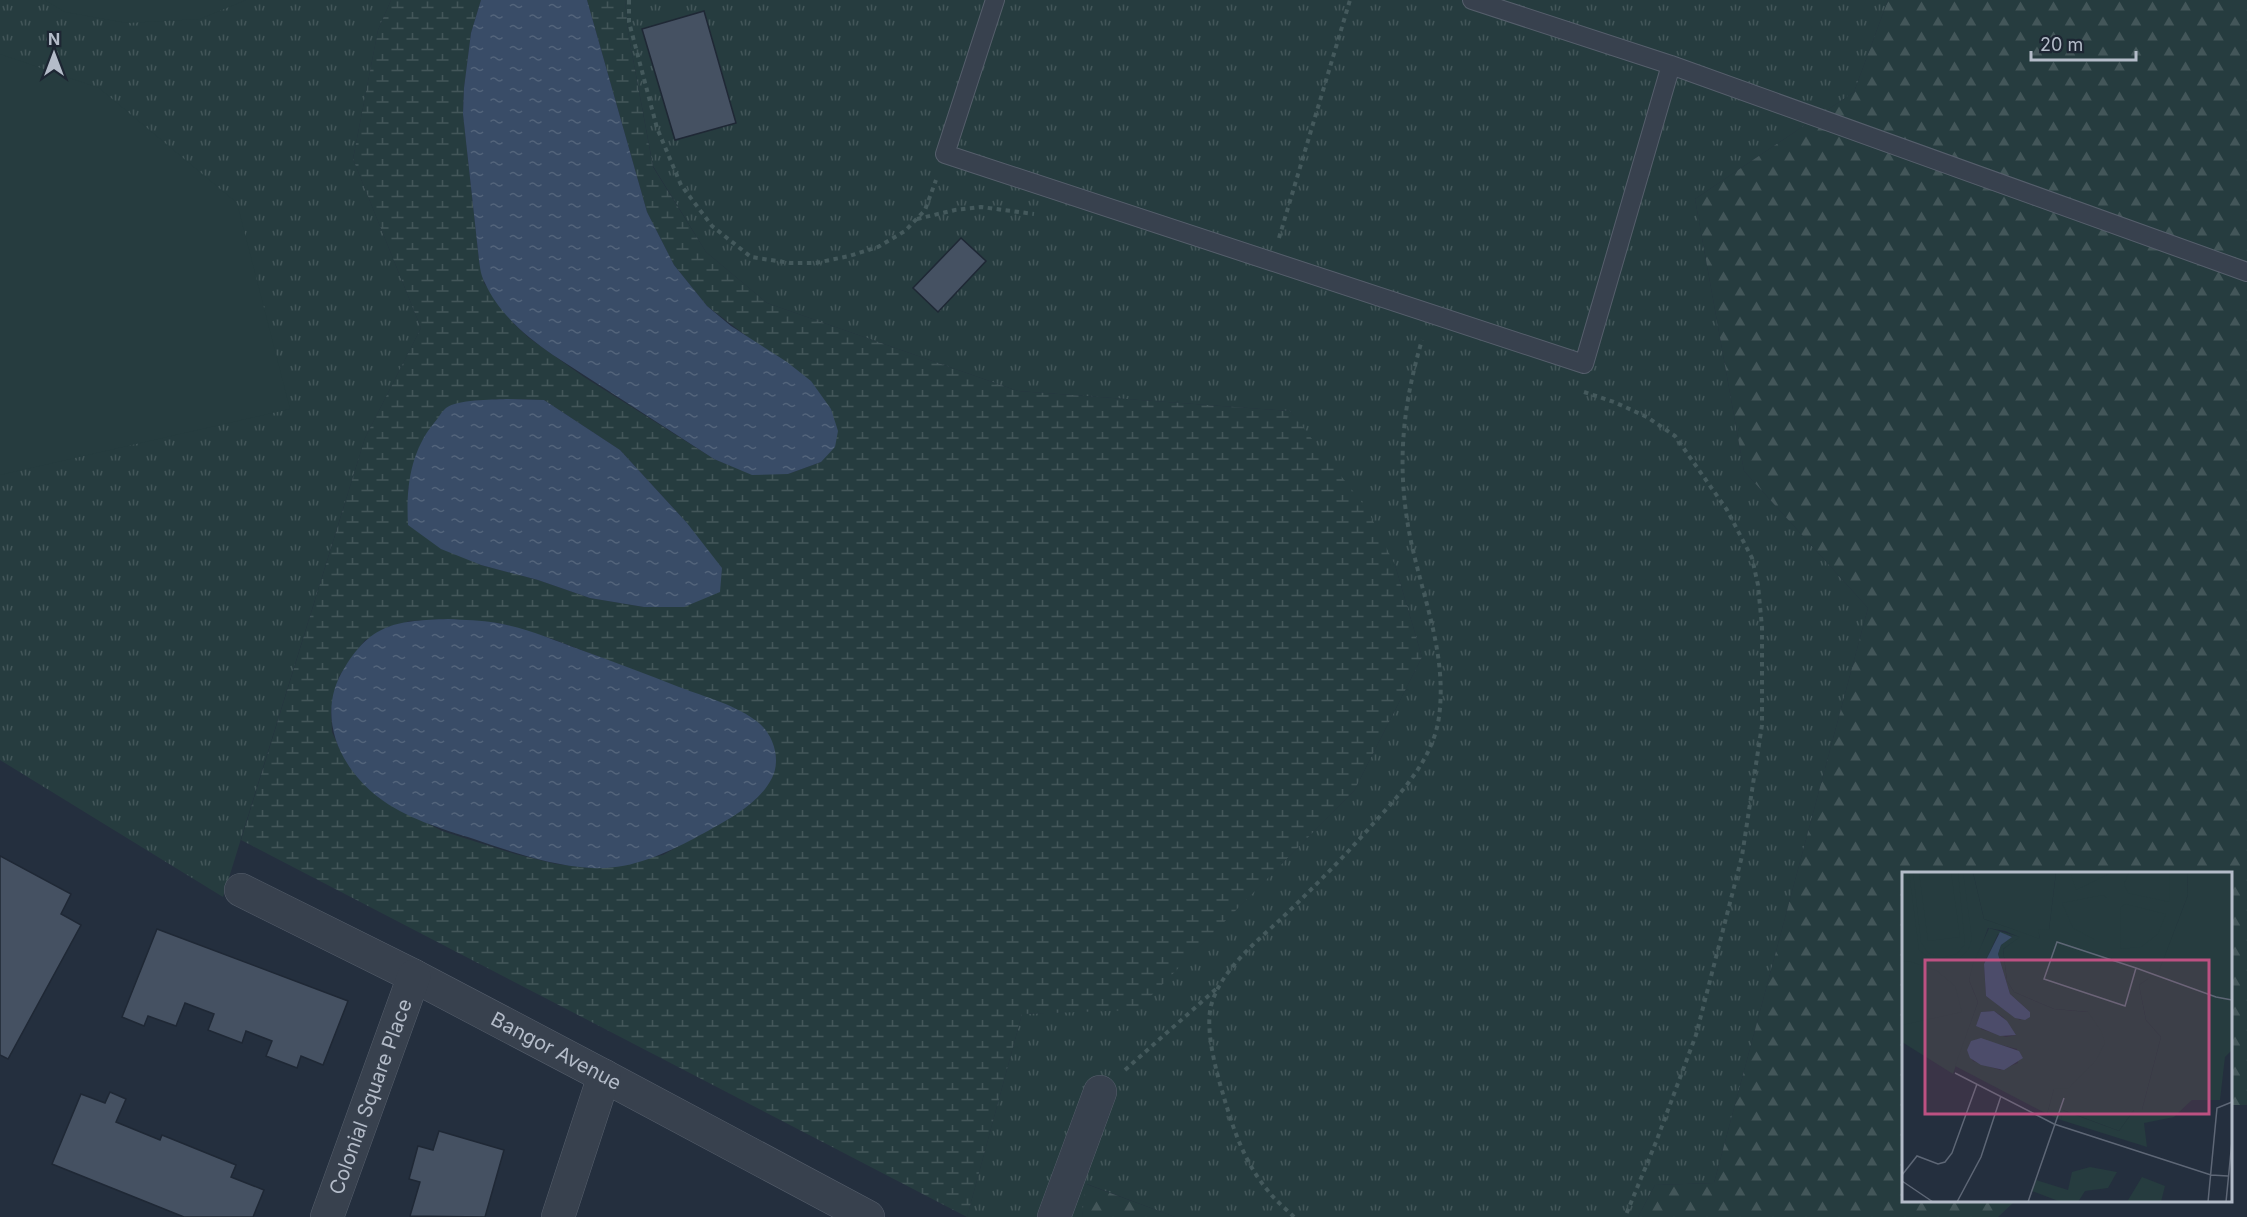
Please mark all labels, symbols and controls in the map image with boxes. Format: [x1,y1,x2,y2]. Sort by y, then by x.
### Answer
north arrow [24,24,84,84]
scale bar [2031,24,2136,62]
text: N [48,29,60,49]
text: 20 m [2040,34,2083,55]
inset map [1902,872,2232,1202]
street label: Colonial Square Place [324,995,417,1198]
street label: Bangor Avenue [487,1007,626,1095]

